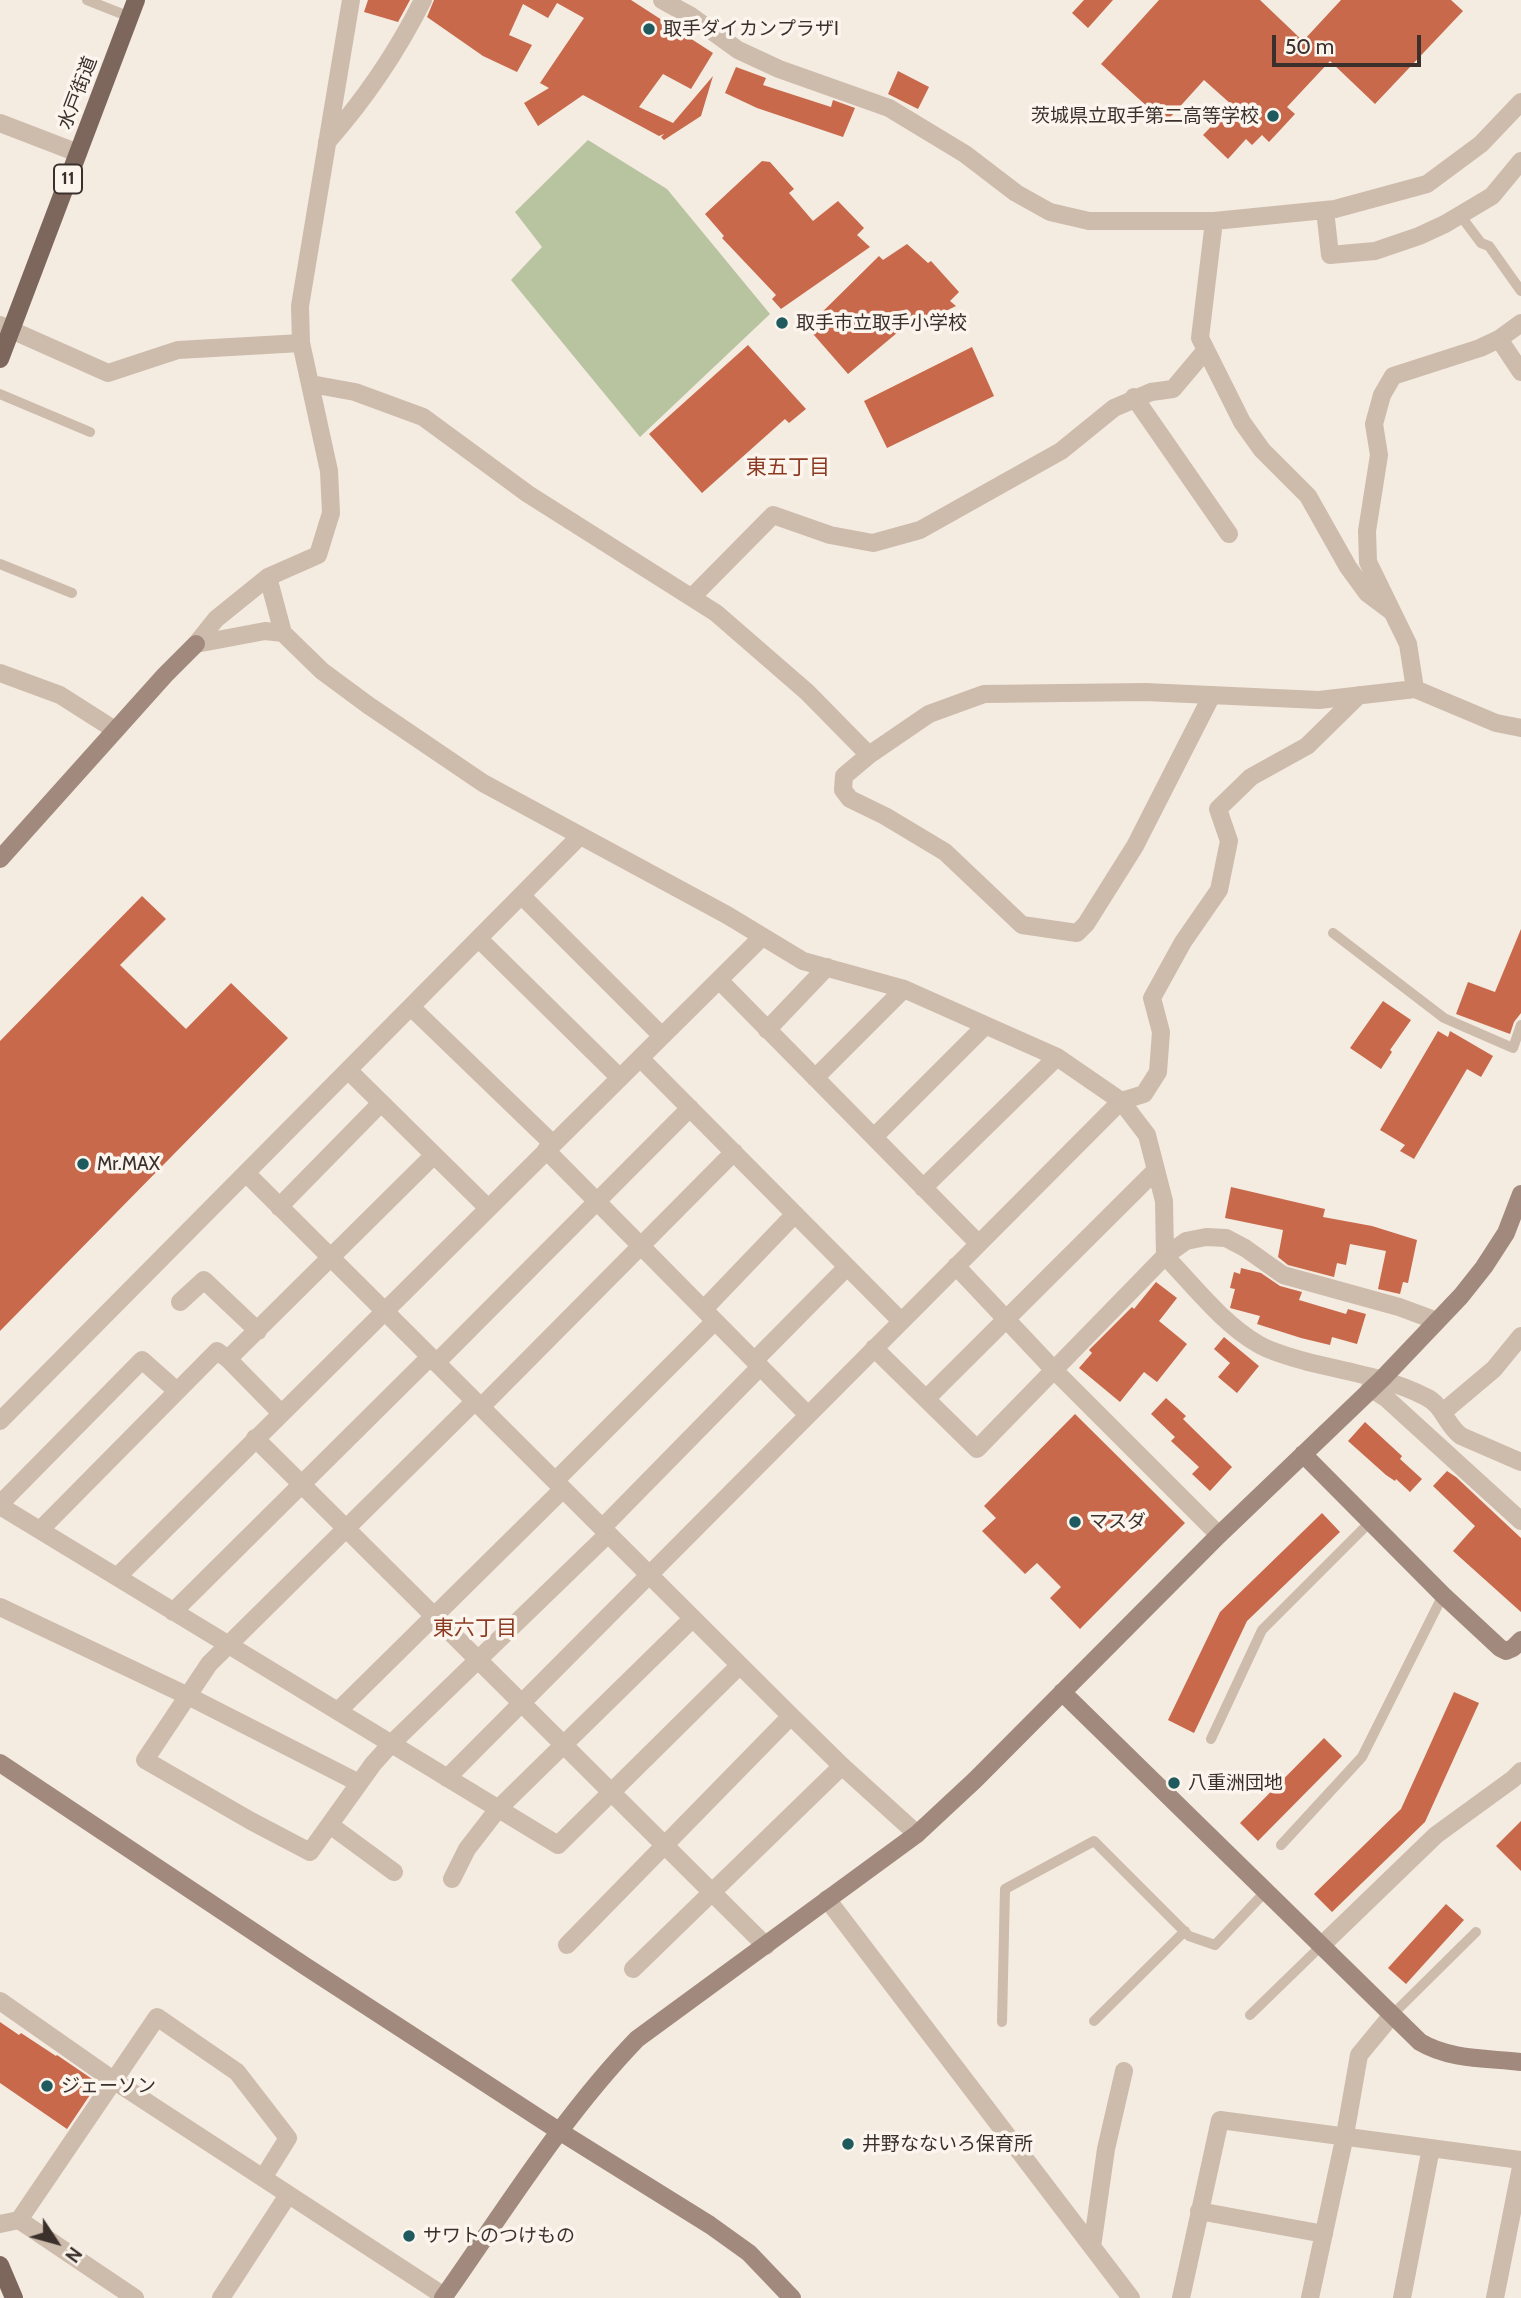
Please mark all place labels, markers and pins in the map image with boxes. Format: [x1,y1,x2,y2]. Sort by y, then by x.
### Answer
place label: 取手ダイカンプラザI [663,18,839,40]
marker: 取手ダイカンプラザI [641,21,657,37]
place label: 茨城県立取手第二高等学校 [1031,105,1259,127]
marker: 茨城県立取手第二高等学校 [1265,108,1281,124]
place label: 取手市立取手小学校 [796,312,967,334]
marker: 取手市立取手小学校 [774,315,790,331]
place label: Mr.MAX [97,1153,160,1175]
marker: Mr.MAX [75,1156,91,1172]
place label: マスダ [1089,1511,1146,1533]
marker: マスダ [1067,1514,1083,1530]
place label: 八重洲団地 [1188,1772,1283,1794]
marker: 八重洲団地 [1166,1775,1182,1791]
place label: ジェーソン [61,2075,156,2097]
marker: ジェーソン [39,2078,55,2094]
place label: 井野なないろ保育所 [862,2133,1033,2155]
marker: 井野なないろ保育所 [840,2136,856,2152]
place label: サワトのつけもの [423,2225,575,2247]
marker: サワトのつけもの [401,2228,417,2244]

